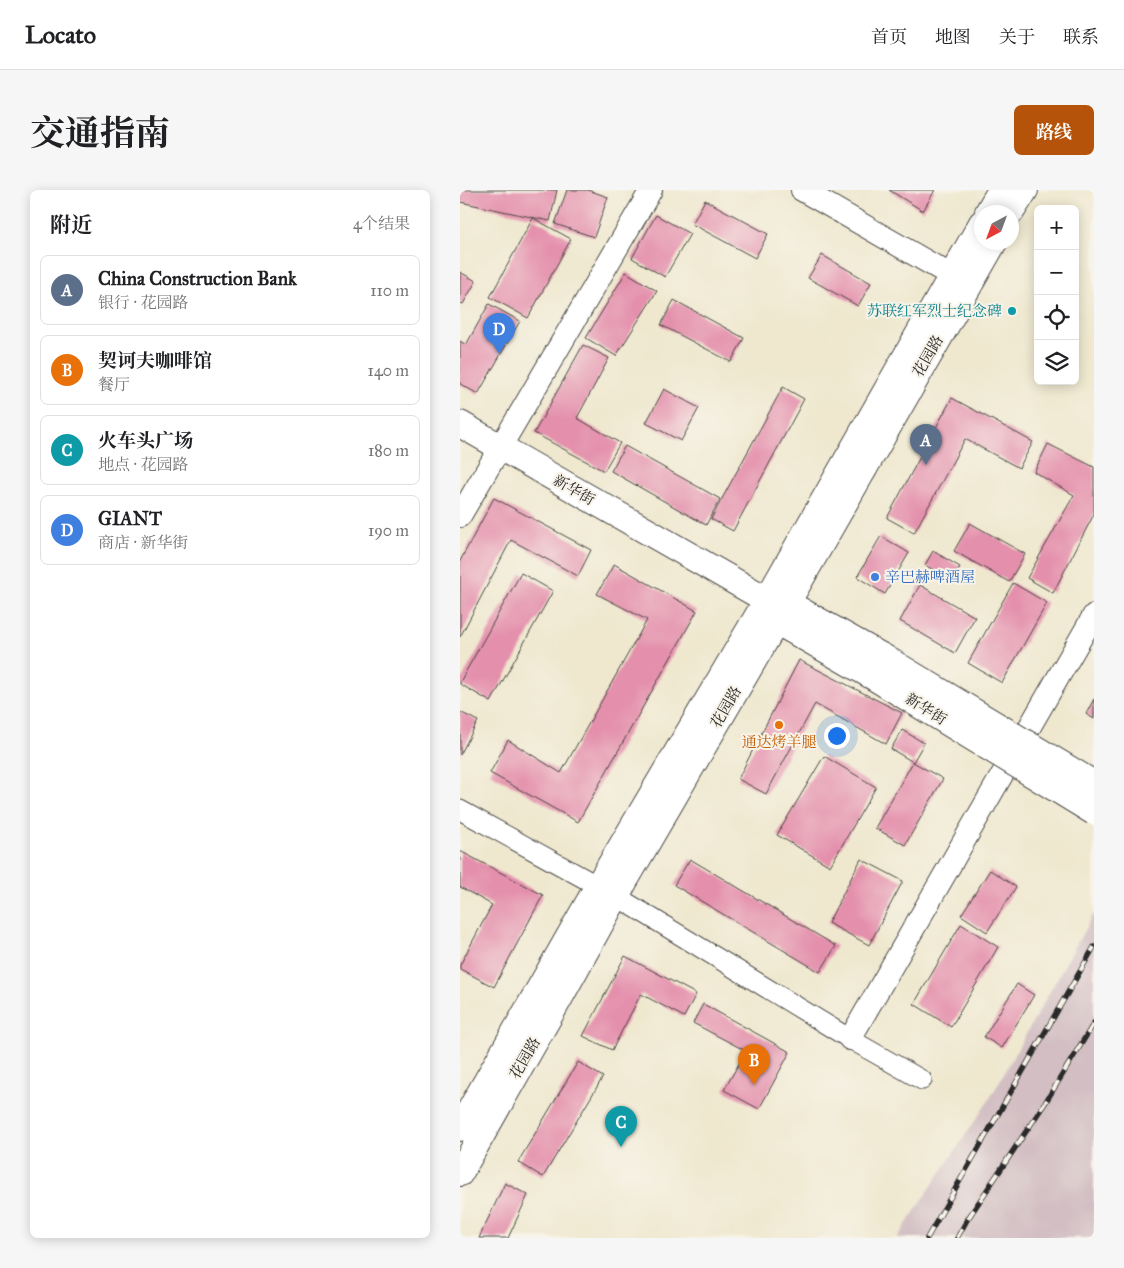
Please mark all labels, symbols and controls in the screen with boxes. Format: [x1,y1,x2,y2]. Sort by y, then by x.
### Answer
text: Locato [25,20,96,50]
text: 首页 [871,26,907,48]
text: 地图 [935,26,971,48]
text: 关于 [999,26,1035,48]
text: 联系 [1063,26,1099,48]
button: 路线 [1014,105,1094,155]
text: 交通指南 [30,112,170,155]
north arrow [974,205,1019,250]
map controls [1034,205,1079,385]
button: + [1034,205,1079,250]
text: 附近 [50,212,92,238]
text: 4个结果 [353,214,410,233]
button: − [1034,250,1079,295]
text: China Construction Bank [98,267,297,290]
text: A [62,281,72,300]
text: 110 m [370,281,409,300]
text: 银行 · 花园路 [98,293,188,312]
button: locate [1034,295,1079,340]
place label: 苏联红军烈士纪念碑 [867,302,1002,320]
marker: 苏联红军烈士纪念碑 [1006,305,1018,317]
pin: D [483,313,515,354]
street label: 花园路 [909,332,947,380]
button: layers [1034,340,1079,385]
text: 契诃夫咖啡馆 [98,349,212,372]
text: B [62,361,72,380]
text: 140 m [368,361,409,380]
text: 餐厅 [98,375,130,394]
pin: A [910,424,942,465]
text: 火车头广场 [98,429,193,452]
text: C [62,441,72,460]
text: 180 m [368,441,409,460]
text: 地点 · 花园路 [98,455,188,474]
street label: 新华街 [550,471,598,509]
text: GIANT [98,507,162,530]
text: D [61,521,73,540]
text: 190 m [368,521,409,540]
text: 商店 · 新华街 [98,533,188,552]
place label: 辛巴赫啤酒屋 [885,568,975,586]
marker: 辛巴赫啤酒屋 [869,571,881,583]
street label: 花园路 [707,683,745,731]
street label: 新华街 [902,689,950,729]
marker: 通达烤羊腿 [773,719,785,731]
your location [824,723,850,749]
place label: 通达烤羊腿 [741,733,817,751]
street label: 花园路 [506,1034,544,1082]
pin: B [738,1044,770,1085]
pin: C [605,1106,637,1147]

